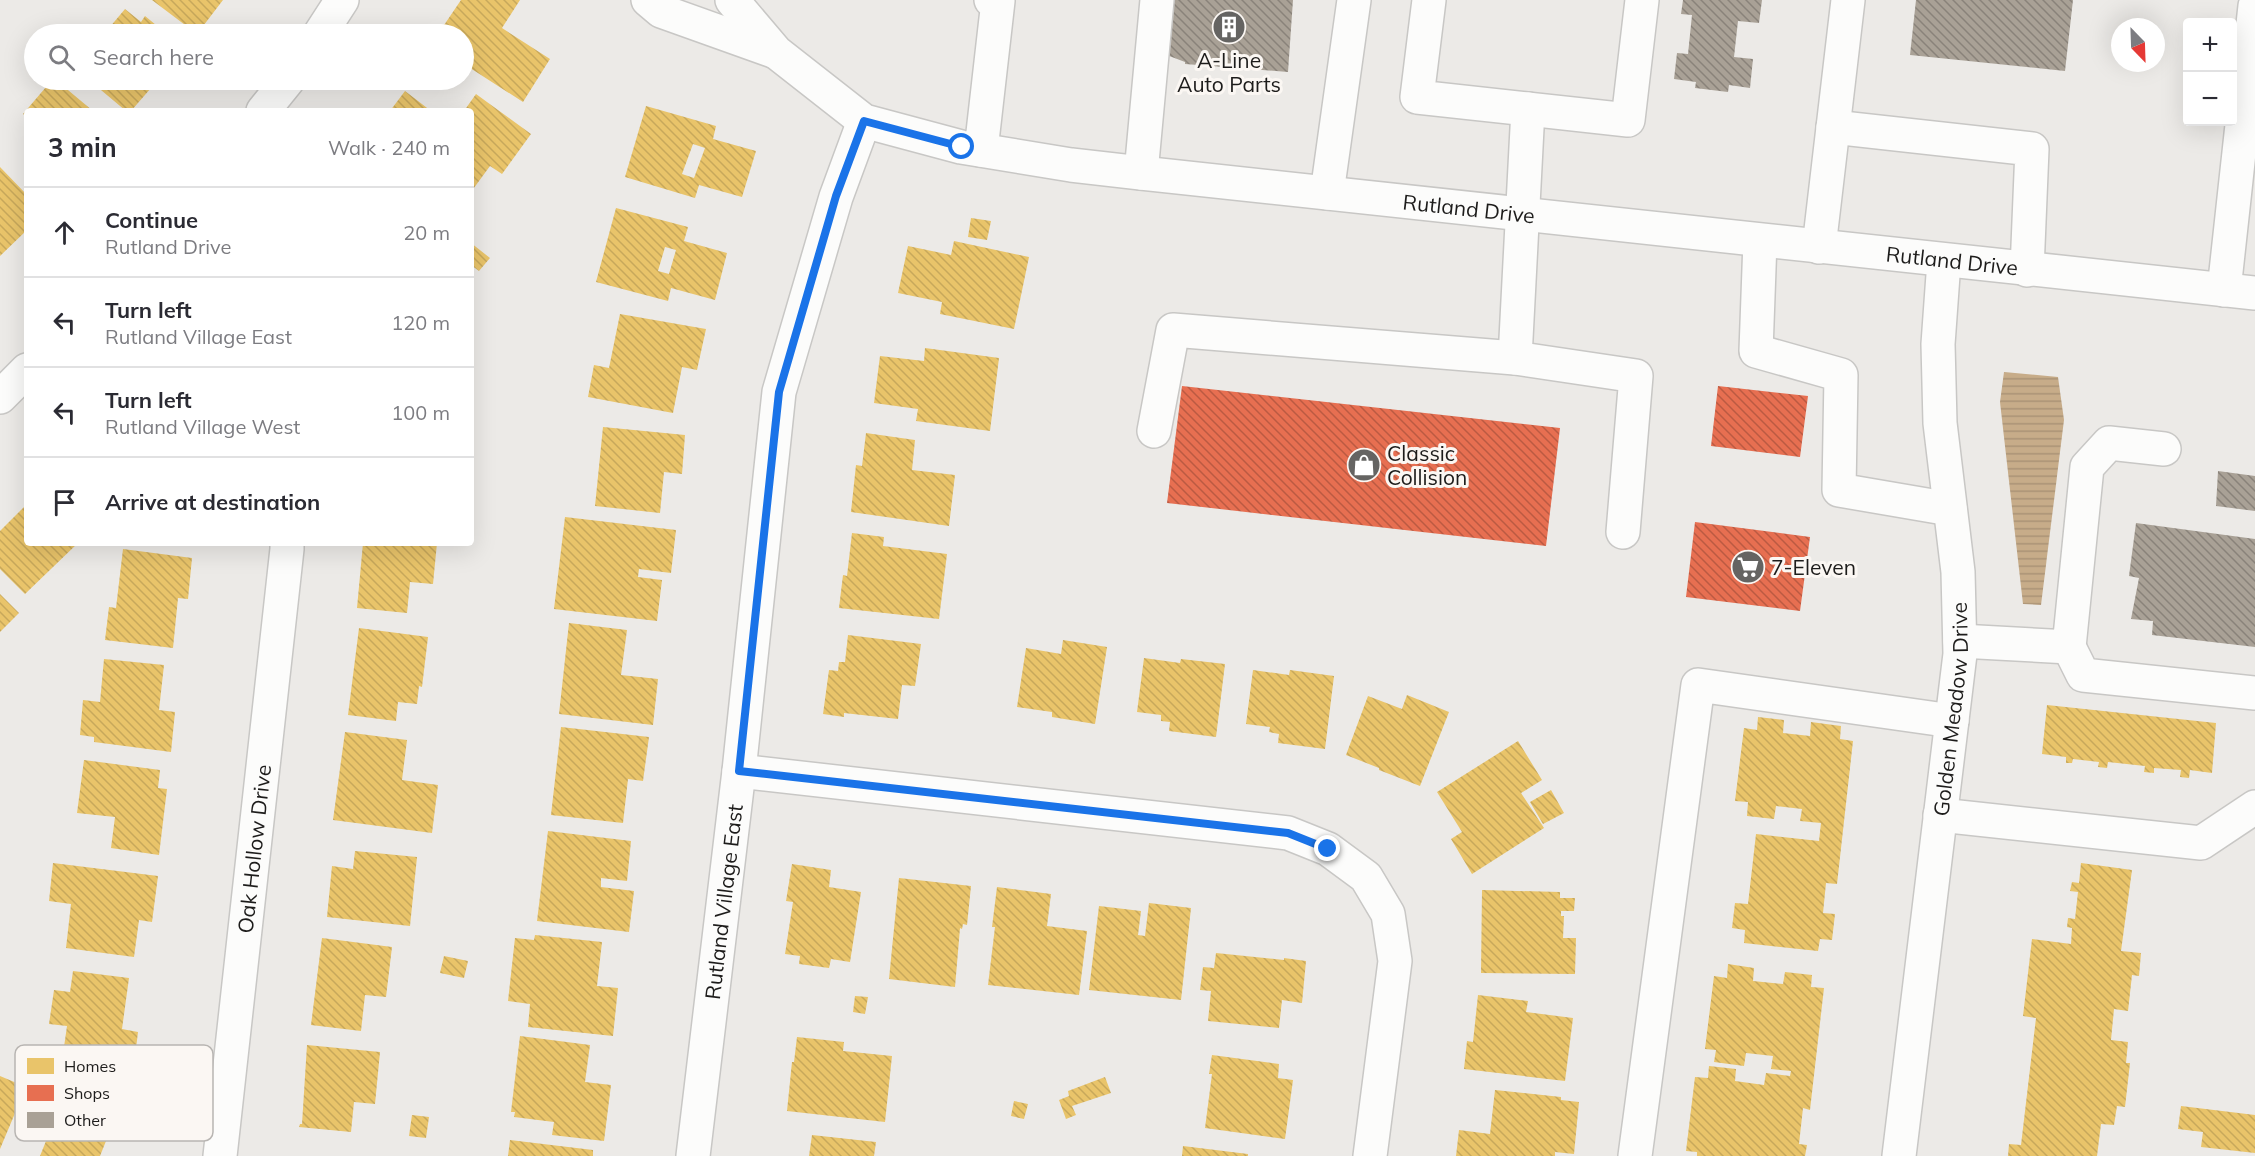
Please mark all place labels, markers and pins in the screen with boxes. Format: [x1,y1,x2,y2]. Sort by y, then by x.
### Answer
building icon: A-Line Auto Parts [1211,9,1247,45]
place label: A-Line Auto Parts [1177,47,1281,97]
place label: Classic Collision [1387,440,1467,490]
shop icon: Classic Collision [1346,447,1382,483]
supermarket icon: 7-Eleven [1730,549,1766,585]
place label: 7-Eleven [1771,554,1856,580]

